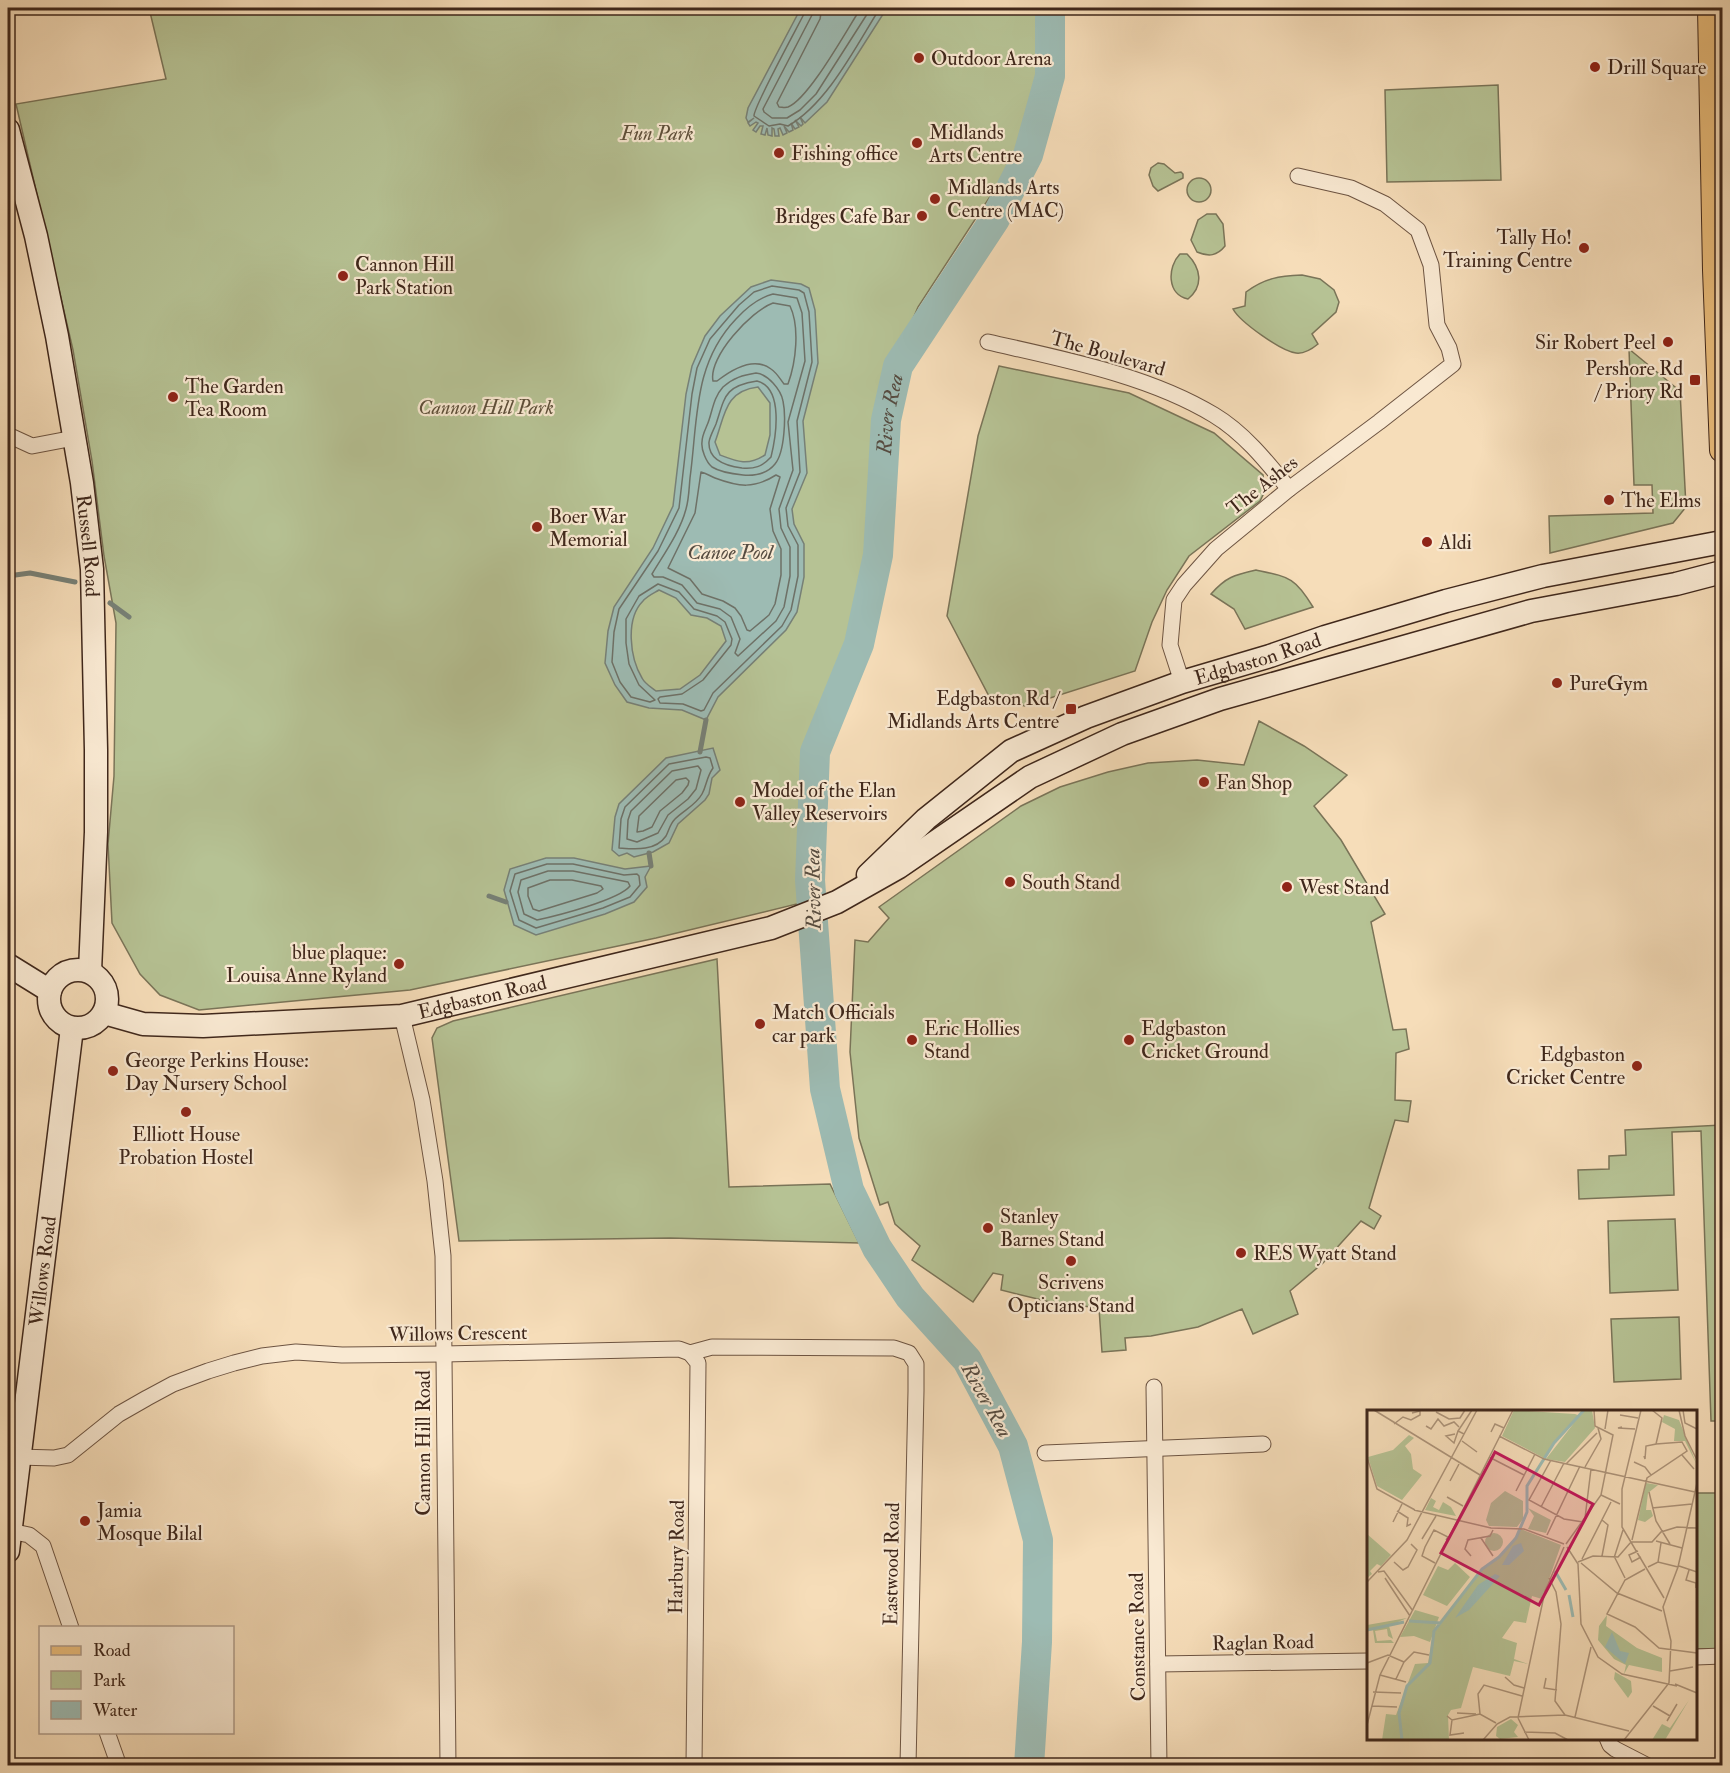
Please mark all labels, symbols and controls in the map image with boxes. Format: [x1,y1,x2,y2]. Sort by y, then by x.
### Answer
place label: Outdoor Arena [931,46,1053,71]
marker: Outdoor Arena [912,51,926,65]
place label: Drill Square [1607,55,1706,80]
marker: Drill Square [1588,60,1602,74]
place label: Midlands Arts Centre [928,120,1022,168]
park label: Fun Park [620,121,693,146]
marker: Midlands Arts Centre [910,136,924,150]
place label: Fishing office [791,141,898,166]
marker: Fishing office [772,146,786,160]
place label: Midlands Arts Centre (MAC) [947,175,1064,223]
marker: Midlands Arts Centre (MAC) [928,192,942,206]
place label: Bridges Cafe Bar [775,204,911,229]
marker: Bridges Cafe Bar [915,209,929,223]
place label: Tally Ho! Training Centre [1443,225,1572,273]
marker: Tally Ho! Training Centre [1577,241,1591,255]
place label: Cannon Hill Park Station [355,252,454,300]
marker: Cannon Hill Park Station [336,269,350,283]
street label: The Boulevard [1048,325,1168,382]
place label: Sir Robert Peel [1535,330,1656,355]
marker: Sir Robert Peel [1661,335,1675,349]
place label: Pershore Rd / Priory Rd [1585,356,1683,404]
water label: River Rea [871,371,910,456]
marker: Pershore Rd / Priory Rd [1688,373,1702,387]
place label: The Garden Tea Room [185,374,284,422]
marker: The Garden Tea Room [166,390,180,404]
park label: Cannon Hill Park [418,395,554,420]
street label: The Ashes [1222,450,1303,521]
place label: The Elms [1621,488,1701,513]
street label: Russell Road [70,493,105,597]
marker: The Elms [1602,493,1616,507]
place label: Boer War Memorial [549,504,628,552]
marker: Boer War Memorial [530,520,544,534]
place label: Aldi [1438,530,1472,555]
marker: Aldi [1420,535,1434,549]
water label: Canoe Pool [687,539,775,566]
street label: Edgbaston Road [1191,627,1324,691]
place label: PureGym [1569,671,1648,696]
marker: PureGym [1550,676,1564,690]
place label: Edgbaston Rd / Midlands Arts Centre [887,686,1061,734]
marker: Edgbaston Rd / Midlands Arts Centre [1064,702,1078,716]
place label: Fan Shop [1216,770,1292,796]
marker: Fan Shop [1197,775,1211,789]
place label: Model of the Elan Valley Reservoirs [752,778,896,826]
marker: Model of the Elan Valley Reservoirs [733,795,747,809]
water label: River Rea [799,848,828,931]
place label: South Stand [1022,870,1120,895]
marker: South Stand [1003,875,1017,889]
place label: West Stand [1298,875,1390,900]
marker: West Stand [1280,880,1294,894]
place label: blue plaque: Louisa Anne Ryland [226,940,387,988]
marker: blue plaque: Louisa Anne Ryland [392,957,406,971]
street label: Edgbaston Road [415,970,549,1025]
place label: Match Officials car park [772,1000,895,1049]
place label: Eric Hollies Stand [924,1016,1020,1064]
place label: Edgbaston Cricket Ground [1141,1016,1269,1064]
marker: Match Officials car park [753,1017,767,1031]
marker: Eric Hollies Stand [905,1033,919,1047]
marker: Edgbaston Cricket Ground [1122,1033,1136,1047]
place label: Edgbaston Cricket Centre [1506,1042,1625,1090]
place label: George Perkins House: Day Nursery School [125,1048,309,1096]
marker: Edgbaston Cricket Centre [1630,1059,1644,1073]
marker: George Perkins House: Day Nursery School [106,1064,120,1078]
marker: Elliott House Probation Hostel [179,1105,193,1119]
place label: Elliott House Probation Hostel [119,1122,254,1170]
place label: Stanley Barnes Stand [1000,1204,1105,1252]
street label: Willows Road [24,1215,62,1329]
marker: Stanley Barnes Stand [981,1221,995,1235]
place label: RES Wyatt Stand [1253,1241,1397,1266]
marker: RES Wyatt Stand [1234,1246,1248,1260]
marker: Scrivens Opticians Stand [1064,1254,1078,1268]
place label: Scrivens Opticians Stand [1007,1270,1135,1319]
street label: Willows Crescent [387,1320,528,1347]
water label: River Rea [954,1357,1018,1443]
street label: Cannon Hill Road [411,1370,436,1516]
inset map [1367,1410,1697,1740]
place label: Jamia Mosque Bilal [96,1498,203,1546]
street label: Harbury Road [663,1499,690,1614]
street label: Eastwood Road [878,1502,905,1626]
marker: Jamia Mosque Bilal [78,1514,92,1528]
street label: Constance Road [1124,1572,1151,1702]
legend [39,1626,234,1734]
street label: Raglan Road [1212,1629,1314,1656]
text: Road [93,1639,131,1662]
text: Park [93,1669,126,1692]
text: Water [92,1699,137,1722]

